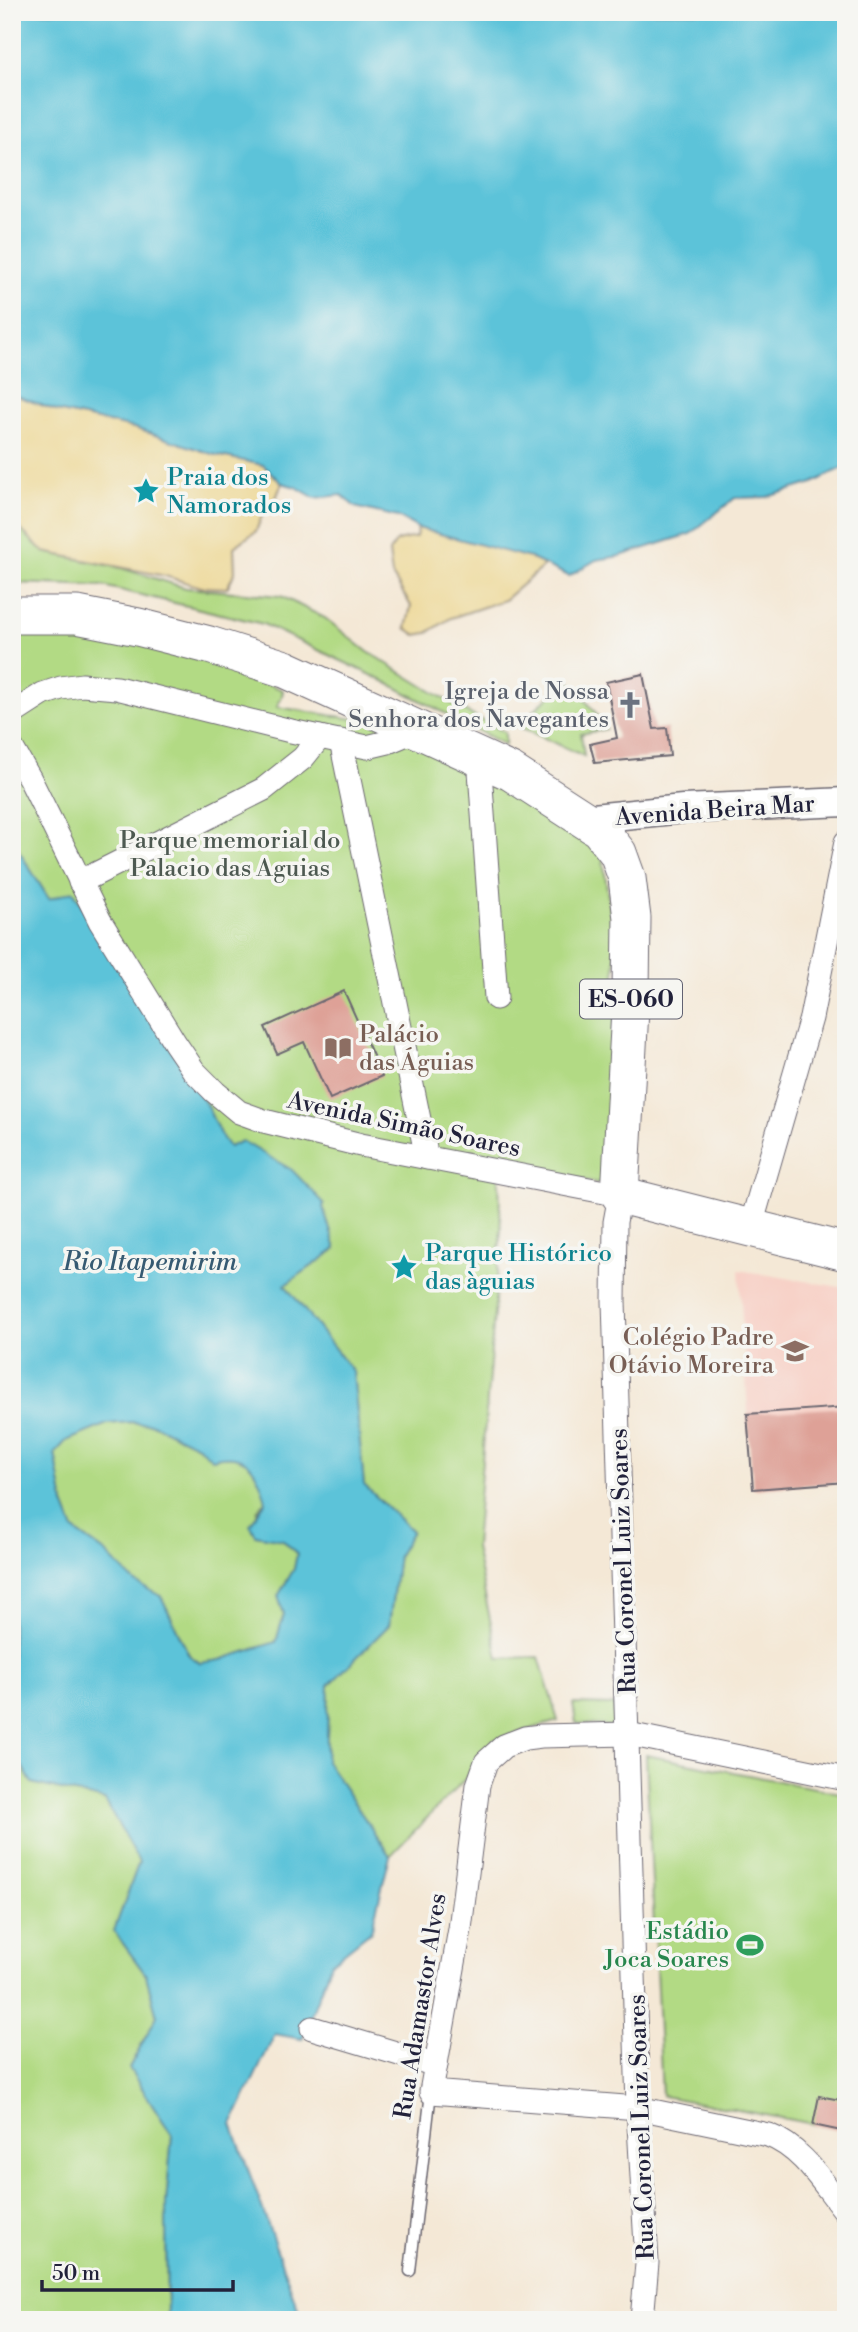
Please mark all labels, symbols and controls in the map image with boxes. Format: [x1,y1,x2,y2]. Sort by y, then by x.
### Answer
place label: Praia dos Namorados [167,463,291,521]
place icon: Praia dos Namorados [131,476,161,506]
place label: Igreja de Nossa Senhora dos Navegantes [348,677,610,735]
church icon: Igreja de Nossa Senhora dos Navegantes [615,690,645,720]
street label: Avenida Beira Mar [613,789,816,833]
park label: Parque memorial do Palacio das Aguias [120,826,340,884]
road number: ES-060 [580,980,682,1018]
place label: Palácio das Águias [359,1020,474,1078]
library icon: Palácio das Águias [323,1033,353,1063]
street label: Avenida Simão Soares [284,1085,523,1164]
place label: Parque Histórico das àguias [425,1239,612,1297]
water label: Rio Itapemirim [62,1246,238,1278]
place icon: Parque Histórico das àguias [389,1252,419,1282]
place label: Colégio Padre Otávio Moreira [609,1323,775,1381]
school or university icon: Colégio Padre Otávio Moreira [780,1336,810,1366]
street label: Rua Coronel Luiz Soares [604,1428,644,1694]
street label: Rua Adamastor Alves [388,1891,454,2121]
place label: Estádio Joca Soares [603,1917,729,1975]
sports icon: Estádio Joca Soares [735,1930,765,1960]
street label: Rua Coronel Luiz Soares [622,1994,662,2260]
scale bar [42,2248,233,2292]
text: 50 m [52,2261,100,2287]

